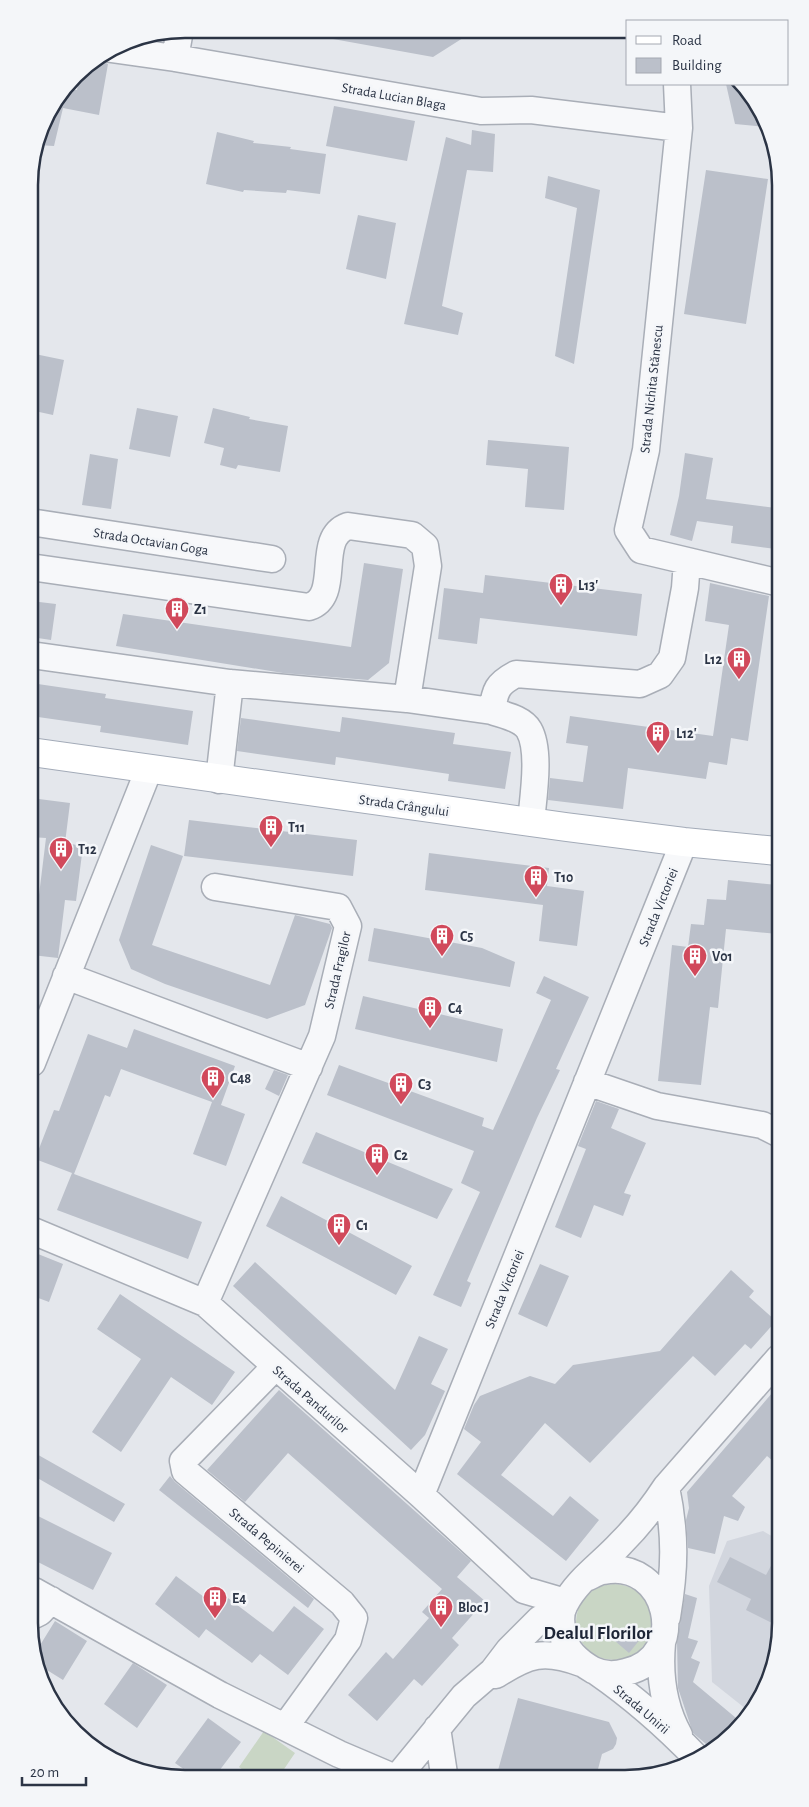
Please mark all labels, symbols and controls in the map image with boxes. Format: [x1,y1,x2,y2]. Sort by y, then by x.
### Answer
legend [626,20,789,85]
text: Road [672,33,702,48]
text: Building [672,58,722,73]
street label: Strada Lucian Blaga [340,81,448,113]
street label: Strada Nichita Stănescu [638,324,666,454]
street label: Strada Octavian Goga [92,526,210,558]
building icon: L13' [548,572,574,606]
place label: L13' [578,579,598,593]
building icon: Z1 [164,596,190,630]
place label: Z1 [194,603,207,617]
building icon: L12 [726,646,752,680]
place label: L12 [704,653,722,667]
building icon: L12' [645,720,671,754]
place label: L12' [676,727,697,741]
street label: Strada Crângului [358,793,450,819]
building icon: T11 [258,814,284,848]
place label: T11 [288,821,305,835]
building icon: T12 [48,836,74,870]
place label: T12 [78,843,97,857]
building icon: T10 [523,864,549,898]
street label: Strada Victoriei [637,866,681,949]
place label: T10 [554,871,573,885]
building icon: C5 [429,923,455,957]
street label: Strada Fragilor [322,930,354,1010]
place label: C5 [460,930,473,944]
building icon: V01 [682,943,708,977]
place label: V01 [712,950,733,964]
building icon: C4 [417,995,443,1029]
place label: C4 [448,1002,462,1016]
building icon: C48 [200,1065,226,1099]
building icon: C3 [388,1071,414,1105]
place label: C48 [230,1072,251,1086]
place label: C3 [418,1078,431,1092]
building icon: C2 [364,1142,390,1176]
place label: C2 [394,1149,408,1163]
building icon: C1 [326,1212,352,1246]
place label: C1 [356,1219,368,1233]
street label: Strada Victoriei [483,1248,527,1331]
street label: Strada Pandurilor [270,1363,351,1437]
street label: Strada Pepinierei [226,1506,306,1576]
building icon: E4 [202,1585,228,1619]
place label: E4 [232,1592,246,1606]
building icon: Bloc J [428,1594,454,1628]
place label: Bloc J [458,1601,489,1615]
district label: Dealul Florilor [544,1624,653,1643]
street label: Strada Unirii [611,1682,672,1737]
scale bar [22,1754,86,1786]
text: 20 m [30,1765,59,1780]

